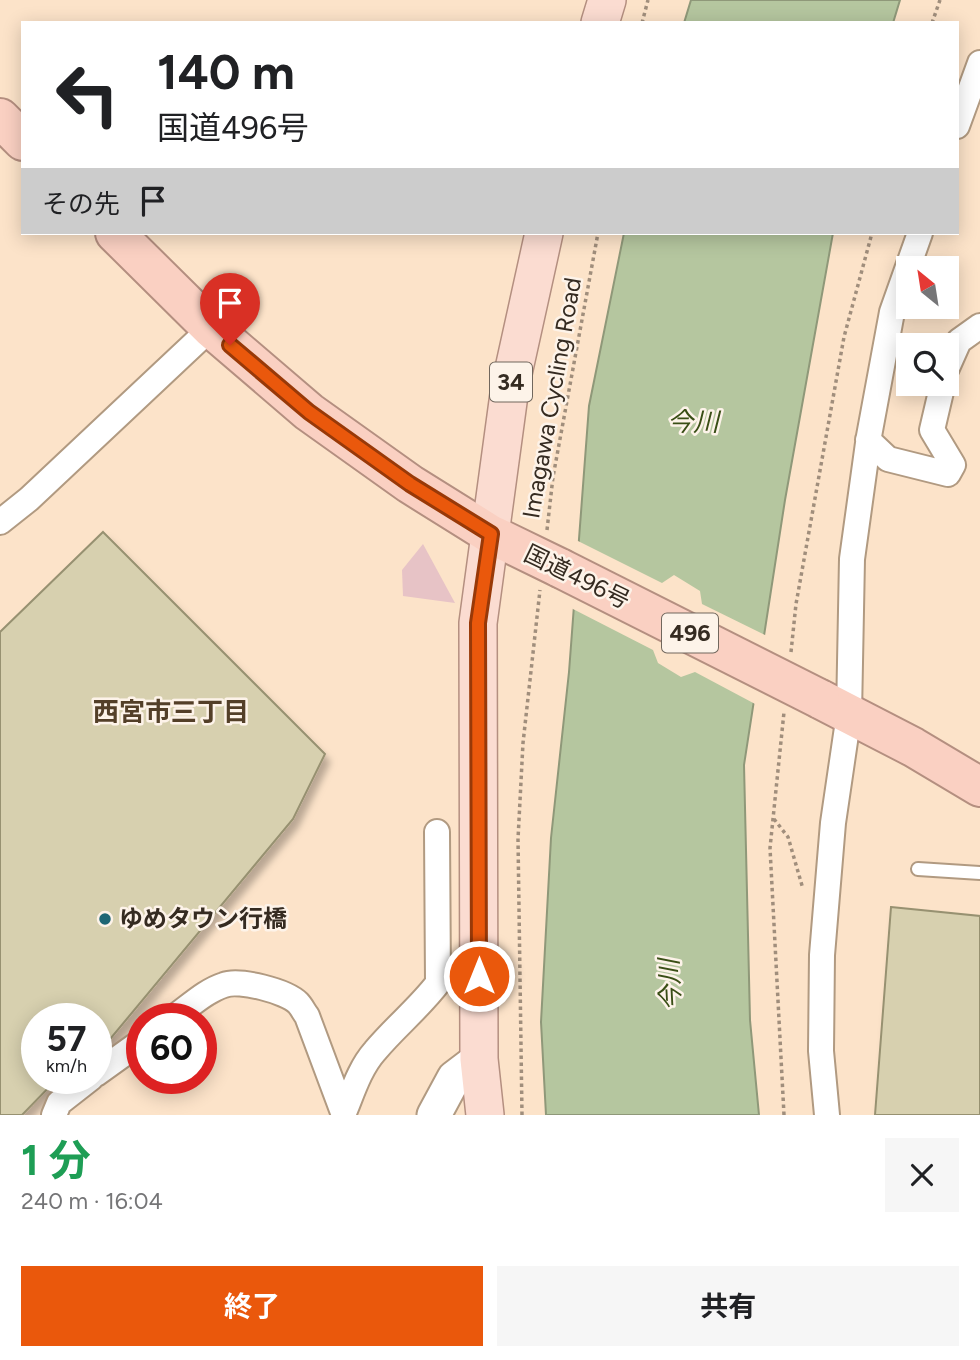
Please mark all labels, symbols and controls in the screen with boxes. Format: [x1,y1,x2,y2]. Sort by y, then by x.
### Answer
text: 140 m [157,42,295,101]
icon: left [42,49,133,140]
text: 国道496号 [157,109,309,147]
icon: arrive [134,182,172,220]
text: その先 [42,188,120,220]
north arrow [896,256,959,318]
map controls [896,256,959,396]
pin [200,273,260,345]
street label: Imagawa Cycling Road [516,275,587,521]
icon: arrive [211,284,249,322]
button: search [896,333,959,396]
road number: 34 [490,362,532,402]
water label: 今川 [667,406,722,438]
street label: 国道496号 [520,539,635,615]
road number: 496 [662,614,718,652]
district label: 西宮市三丁目 [93,696,249,728]
place label: ゆめタウン行橋 [119,904,287,933]
marker: ゆめタウン行橋 [97,911,113,927]
position arrow [442,939,516,1013]
water label: 今川 [653,955,687,1012]
speed limit sign: 60 [126,1003,217,1094]
text: 57 [47,1018,86,1060]
text: km/h [46,1055,87,1077]
text: 1 分 [21,1135,91,1186]
button: close [885,1138,959,1212]
text: 240 m · 16:04 [21,1187,163,1215]
button: 終了 [21,1266,483,1346]
button: 共有 [497,1266,959,1346]

